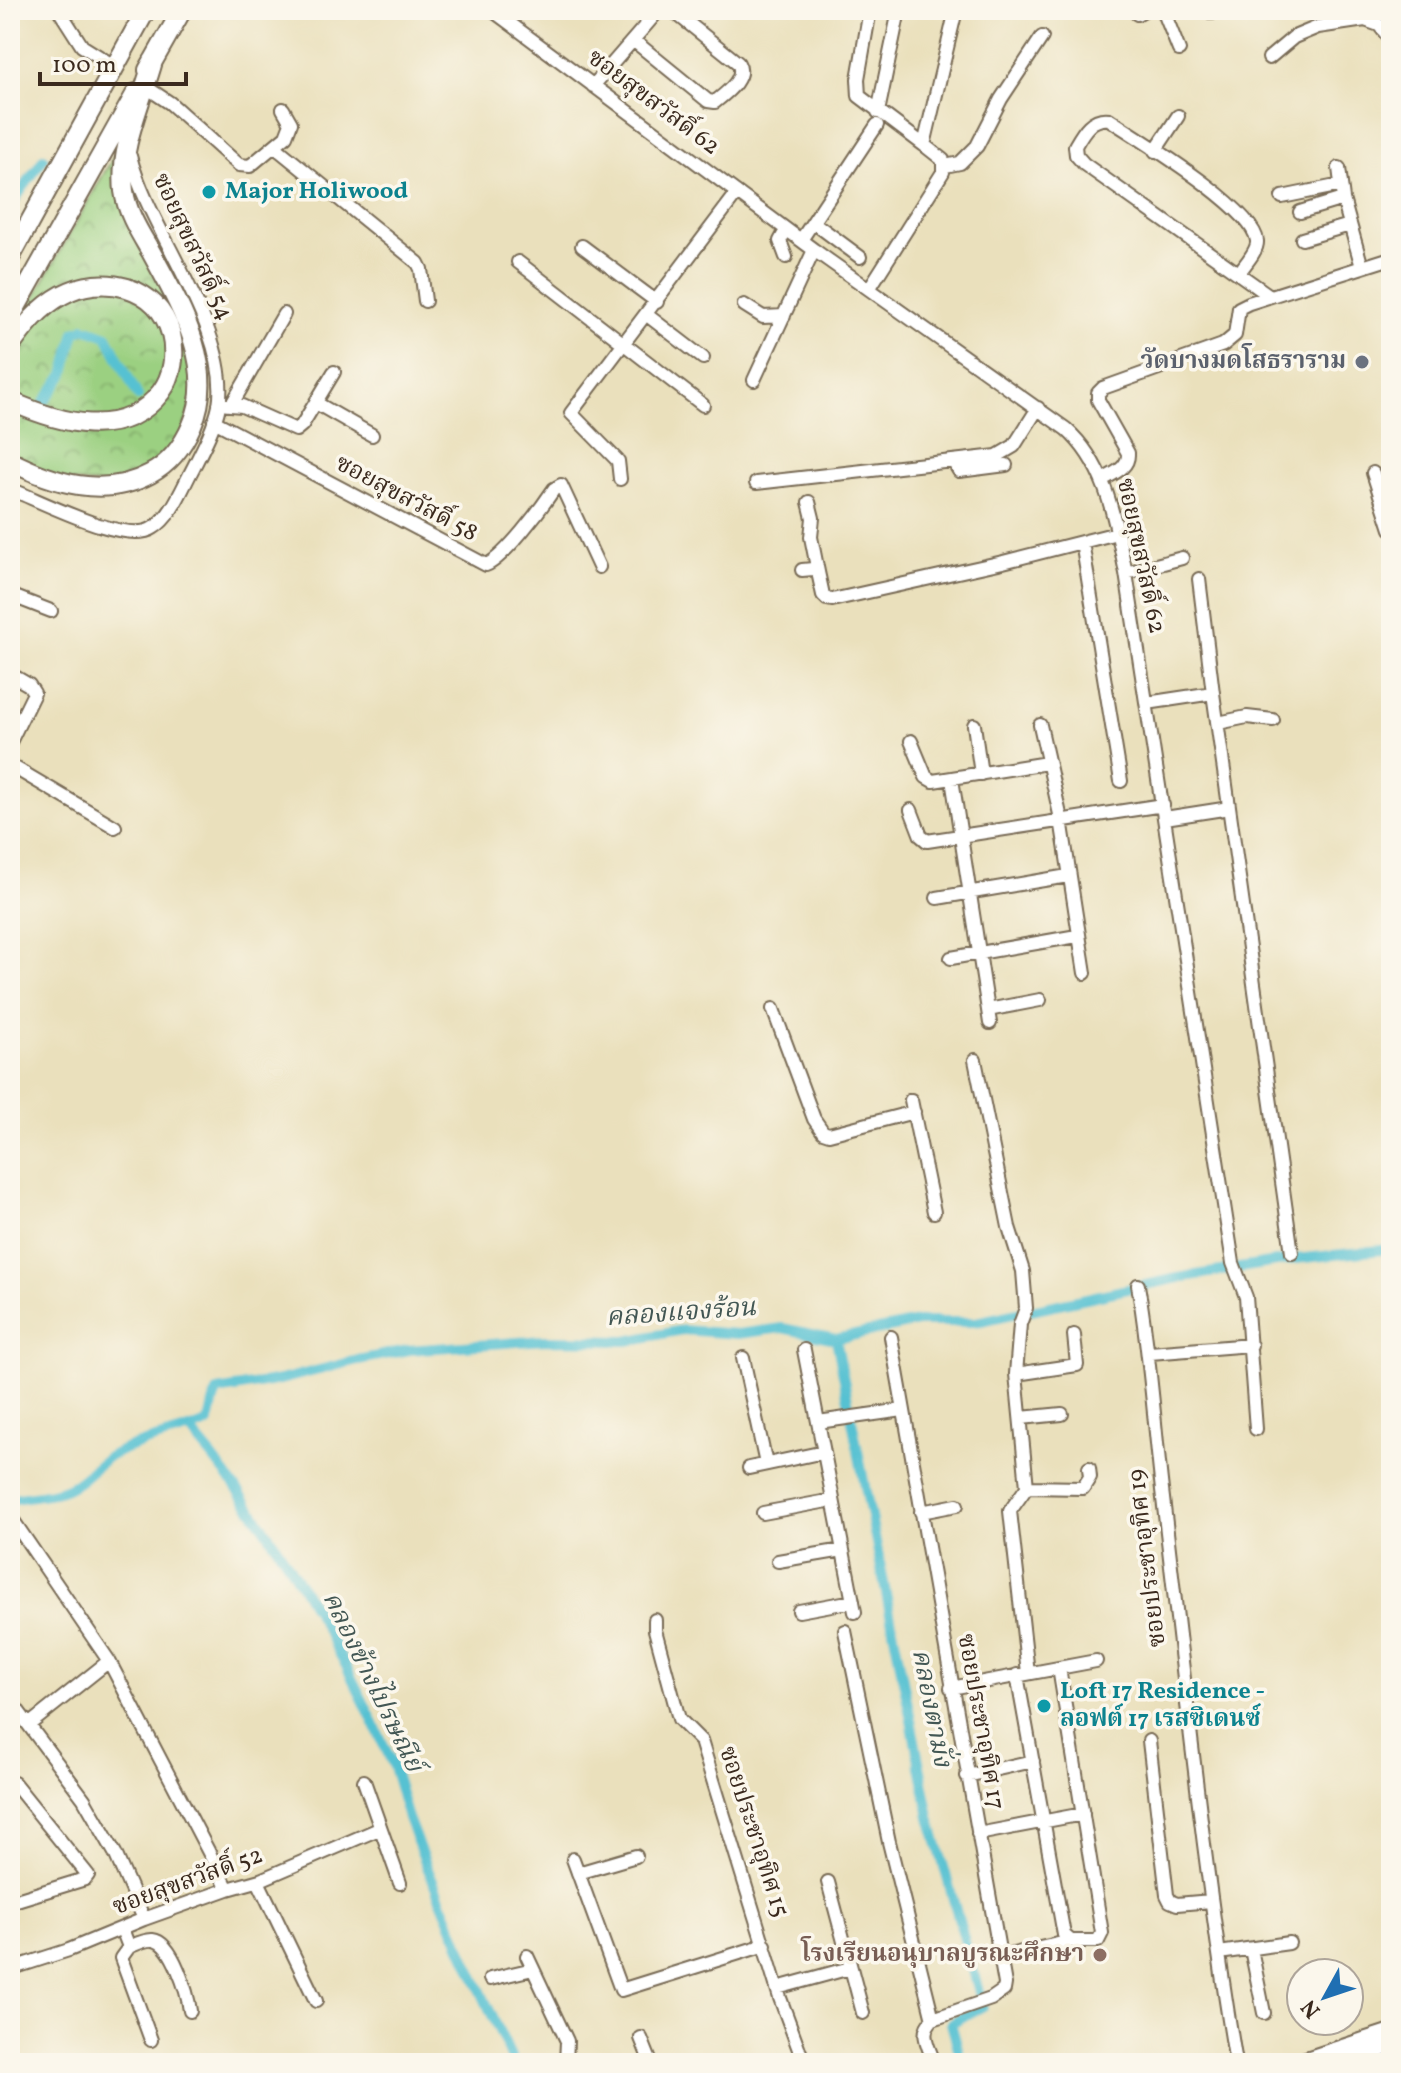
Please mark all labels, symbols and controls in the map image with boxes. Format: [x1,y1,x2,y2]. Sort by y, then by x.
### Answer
scale bar [40,36,186,86]
street label: ซอยสุขสวัสดิ์ 62 [580,40,728,164]
text: 100 m [52,49,117,83]
street label: ซอยสุขสวัสดิ์ 54 [143,167,243,326]
place label: Major Holiwood [225,175,408,209]
marker: Major Holiwood [200,183,218,201]
place label: วัดบางมดโสธราราม [1140,343,1346,379]
marker: วัดบางมดโสธราราม [1353,353,1371,371]
street label: ซอยสุขสวัสดิ์ 58 [329,445,484,551]
street label: ซอยสุขสวัสดิ์ 62 [1107,475,1176,637]
water label: คลองแจงร้อน [605,1290,758,1336]
street label: ซอยประชาอุทิศ 19 [1120,1467,1176,1649]
water label: คลองข้างไปรษณีย์ [313,1585,435,1783]
street label: ซอยประชาอุทิศ 17 [948,1631,1012,1813]
water label: คลองตามั่ง [902,1645,963,1771]
place label: Loft 17 Residence - ลอฟต์ 17 เรสซิเดนซ์ [1060,1675,1265,1737]
marker: Loft 17 Residence - ลอฟต์ 17 เรสซิเดนซ์ [1035,1697,1053,1715]
street label: ซอยประชาอุทิศ 15 [709,1742,797,1922]
street label: ซอยสุขสวัสดิ์ 52 [107,1837,268,1925]
place label: โรงเรียนอนุบาลบูรณะศึกษา [800,1936,1084,1972]
marker: โรงเรียนอนุบาลบูรณะศึกษา [1091,1946,1109,1964]
north arrow [1285,1957,1365,2037]
text: N [1295,1992,1329,2024]

